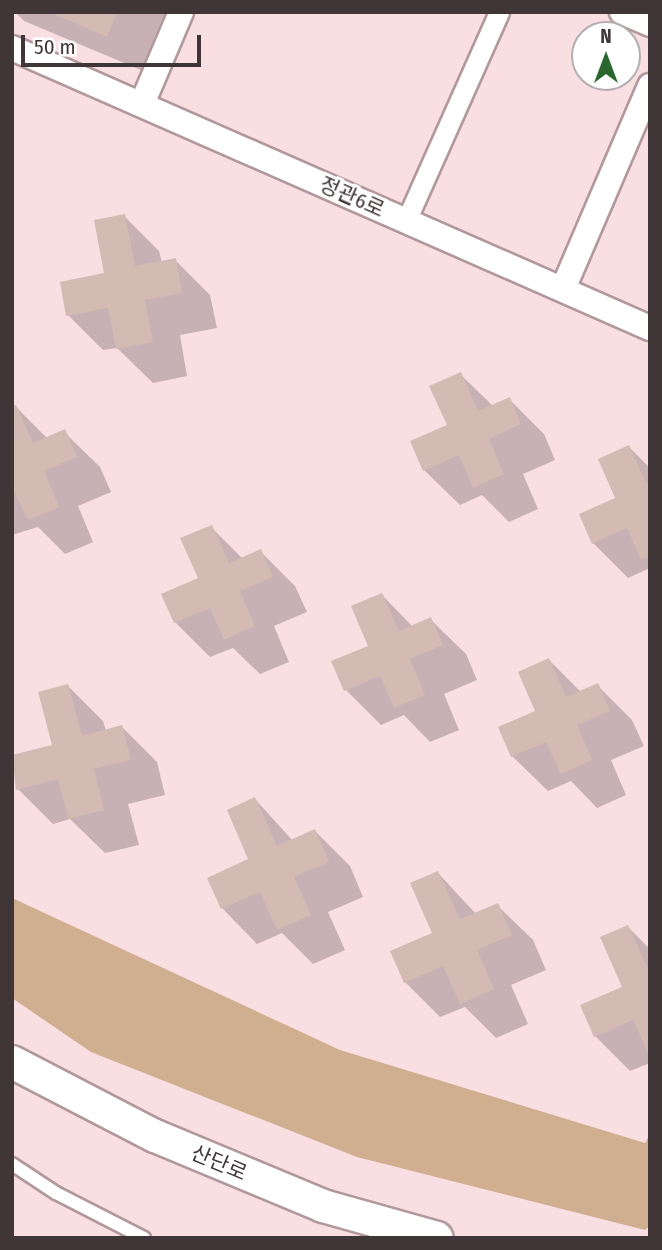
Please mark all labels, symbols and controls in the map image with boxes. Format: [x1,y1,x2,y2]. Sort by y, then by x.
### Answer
scale bar [24,21,205,65]
north arrow [571,21,641,91]
text: N [600,25,612,48]
text: 50 m [34,34,76,60]
street label: 정관6로 [316,172,388,222]
street label: 산단로 [187,1140,251,1186]

